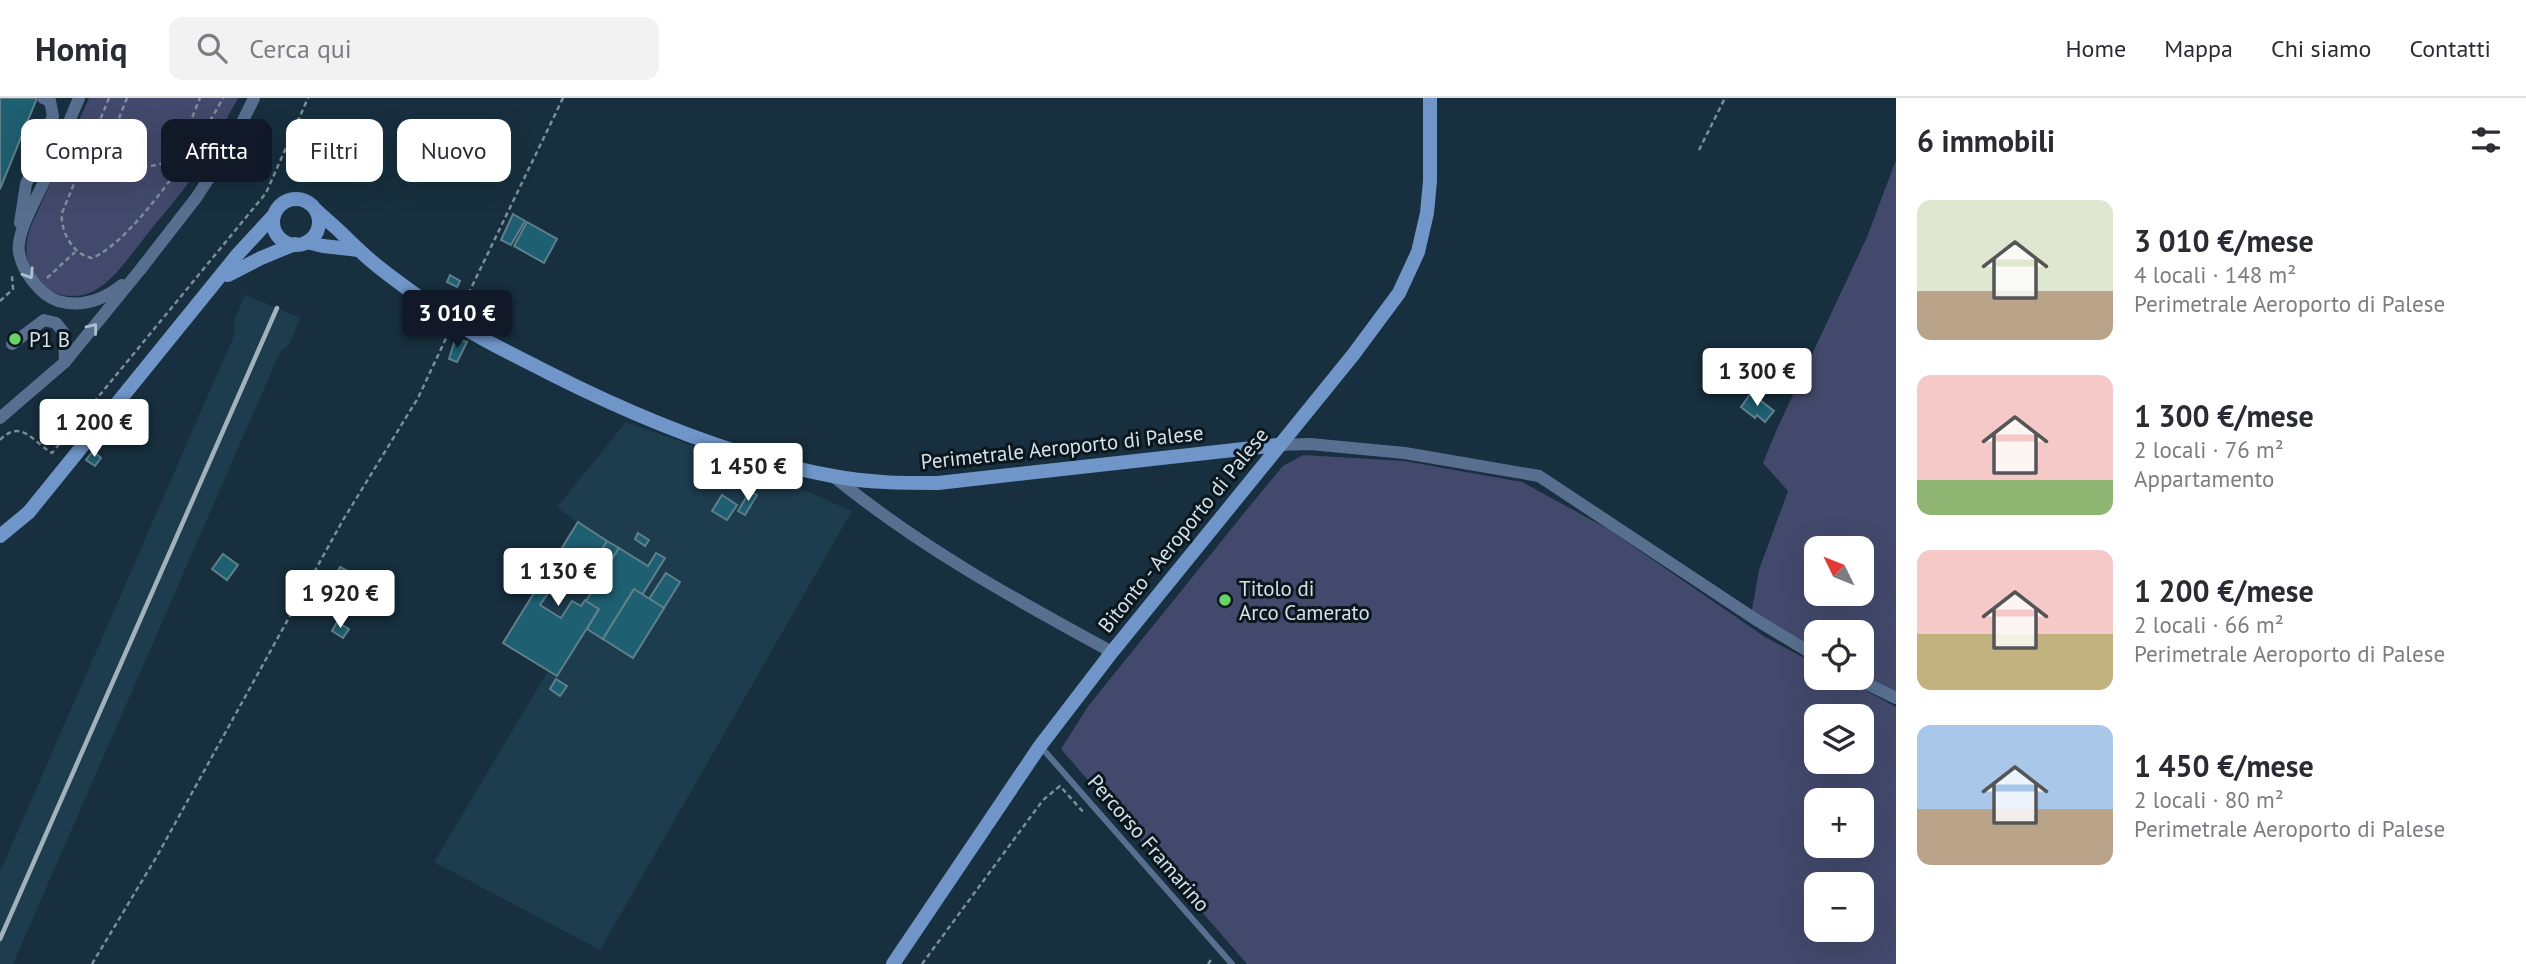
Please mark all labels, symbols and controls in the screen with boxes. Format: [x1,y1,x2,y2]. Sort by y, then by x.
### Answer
search box [169,17,659,80]
text: Homiq [35,27,127,70]
icon: search [193,29,231,67]
text: Cerca qui [249,32,352,65]
text: Home [2065,33,2126,64]
text: Mappa [2164,33,2233,64]
text: Chi siamo [2271,33,2371,64]
text: Contatti [2409,33,2491,64]
chip: Compra [21,119,147,182]
chip: Affitta [161,119,272,182]
chip: Filtri [286,119,383,182]
chip: Nuovo [397,119,511,182]
text: 6 immobili [1917,121,2055,160]
icon: filters [2467,121,2505,159]
text: 3 010 €/mese [2134,221,2314,260]
icon: home [1973,228,2057,312]
text: 4 locali · 148 m² [2134,260,2296,289]
one-way arrow [21,266,34,279]
text: Perimetrale Aeroporto di Palese [2134,289,2445,318]
pin: 3 010 € [392,290,522,350]
text: 3 010 € [419,298,495,327]
one-way arrow [85,323,97,336]
place label: P1 B [29,326,70,353]
marker: P1 B [7,331,23,347]
pin: 1 300 € [1692,348,1822,408]
text: 1 300 € [1719,356,1795,385]
text: 1 300 €/mese [2134,396,2314,435]
pin: 1 200 € [29,400,159,459]
icon: home [1973,403,2057,487]
text: 1 200 € [56,407,132,436]
street label: Perimetrale Aeroporto di Palese [919,419,1205,475]
street label: Bitonto - Aeroporto di Palese [1092,422,1274,638]
text: 2 locali · 76 m² [2134,435,2284,464]
pin: 1 450 € [683,444,813,503]
text: 1 450 € [710,451,786,480]
text: Appartamento [2134,464,2274,493]
north arrow [1804,536,1874,606]
map controls [1804,536,1874,942]
pin: 1 130 € [493,548,623,608]
text: 1 130 € [520,556,596,585]
pin: 1 920 € [275,570,405,630]
text: 1 200 €/mese [2134,571,2314,610]
place label: Titolo di Arco Camerato [1239,575,1370,626]
text: 1 920 € [302,578,378,607]
icon: home [1973,578,2057,662]
marker: Titolo di Arco Camerato [1217,592,1233,608]
text: 2 locali · 66 m² [2134,610,2284,639]
button: locate [1804,620,1874,690]
text: Perimetrale Aeroporto di Palese [2134,639,2445,668]
button: layers [1804,704,1874,774]
text: 1 450 €/mese [2134,746,2314,785]
icon: home [1973,753,2057,837]
street label: Percorso Framarino [1082,769,1216,917]
text: 2 locali · 80 m² [2134,785,2284,814]
button: + [1804,788,1874,858]
text: Perimetrale Aeroporto di Palese [2134,814,2445,843]
button: − [1804,872,1874,942]

